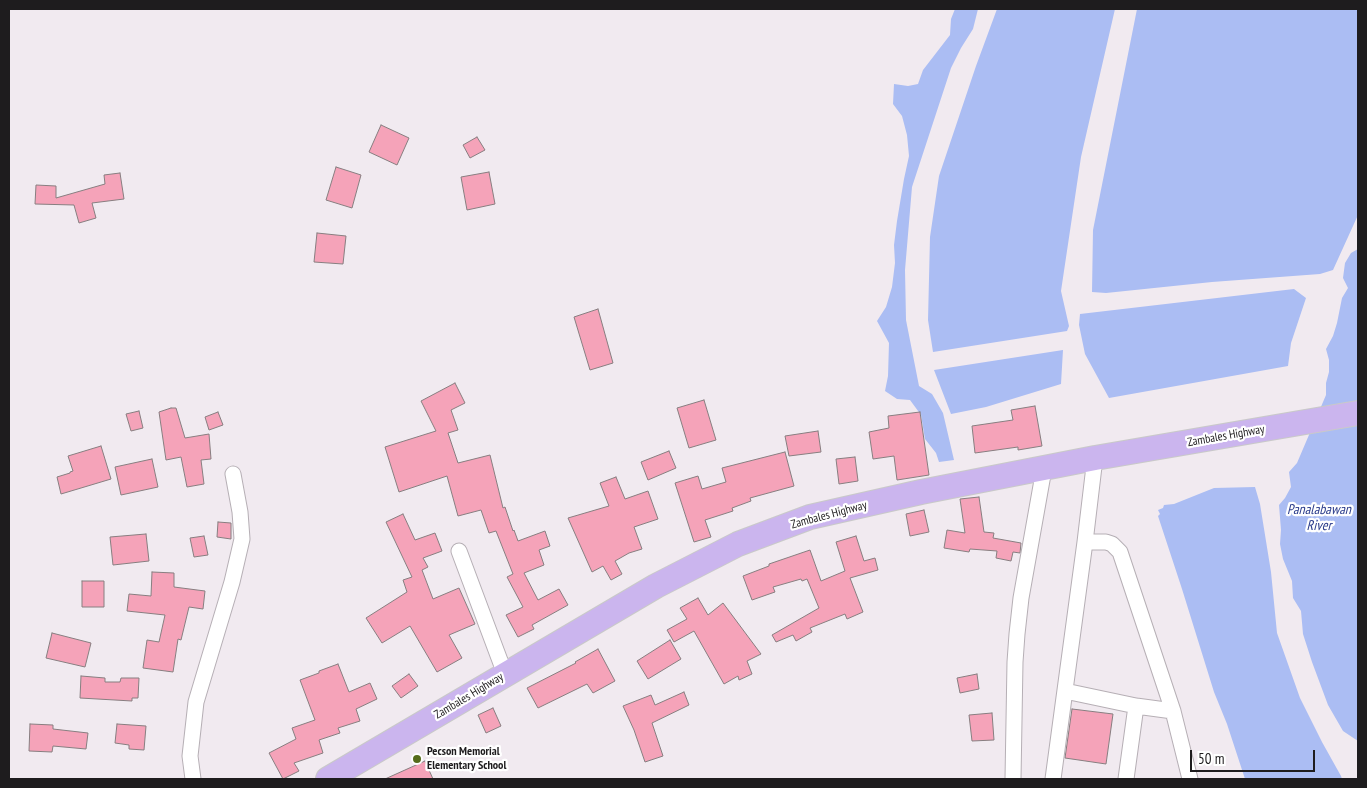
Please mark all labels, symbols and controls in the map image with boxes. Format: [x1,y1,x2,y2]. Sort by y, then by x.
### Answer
street label: Zambales Highway [1186,422,1266,450]
street label: Zambales Highway [789,498,869,532]
water label: Panalabawan River [1287,502,1351,534]
street label: Zambales Highway [432,670,506,722]
scale bar [1192,740,1317,772]
place label: Pecson Memorial Elementary School [427,745,506,773]
text: 50 m [1198,749,1224,768]
marker: Pecson Memorial Elementary School [411,753,423,765]

